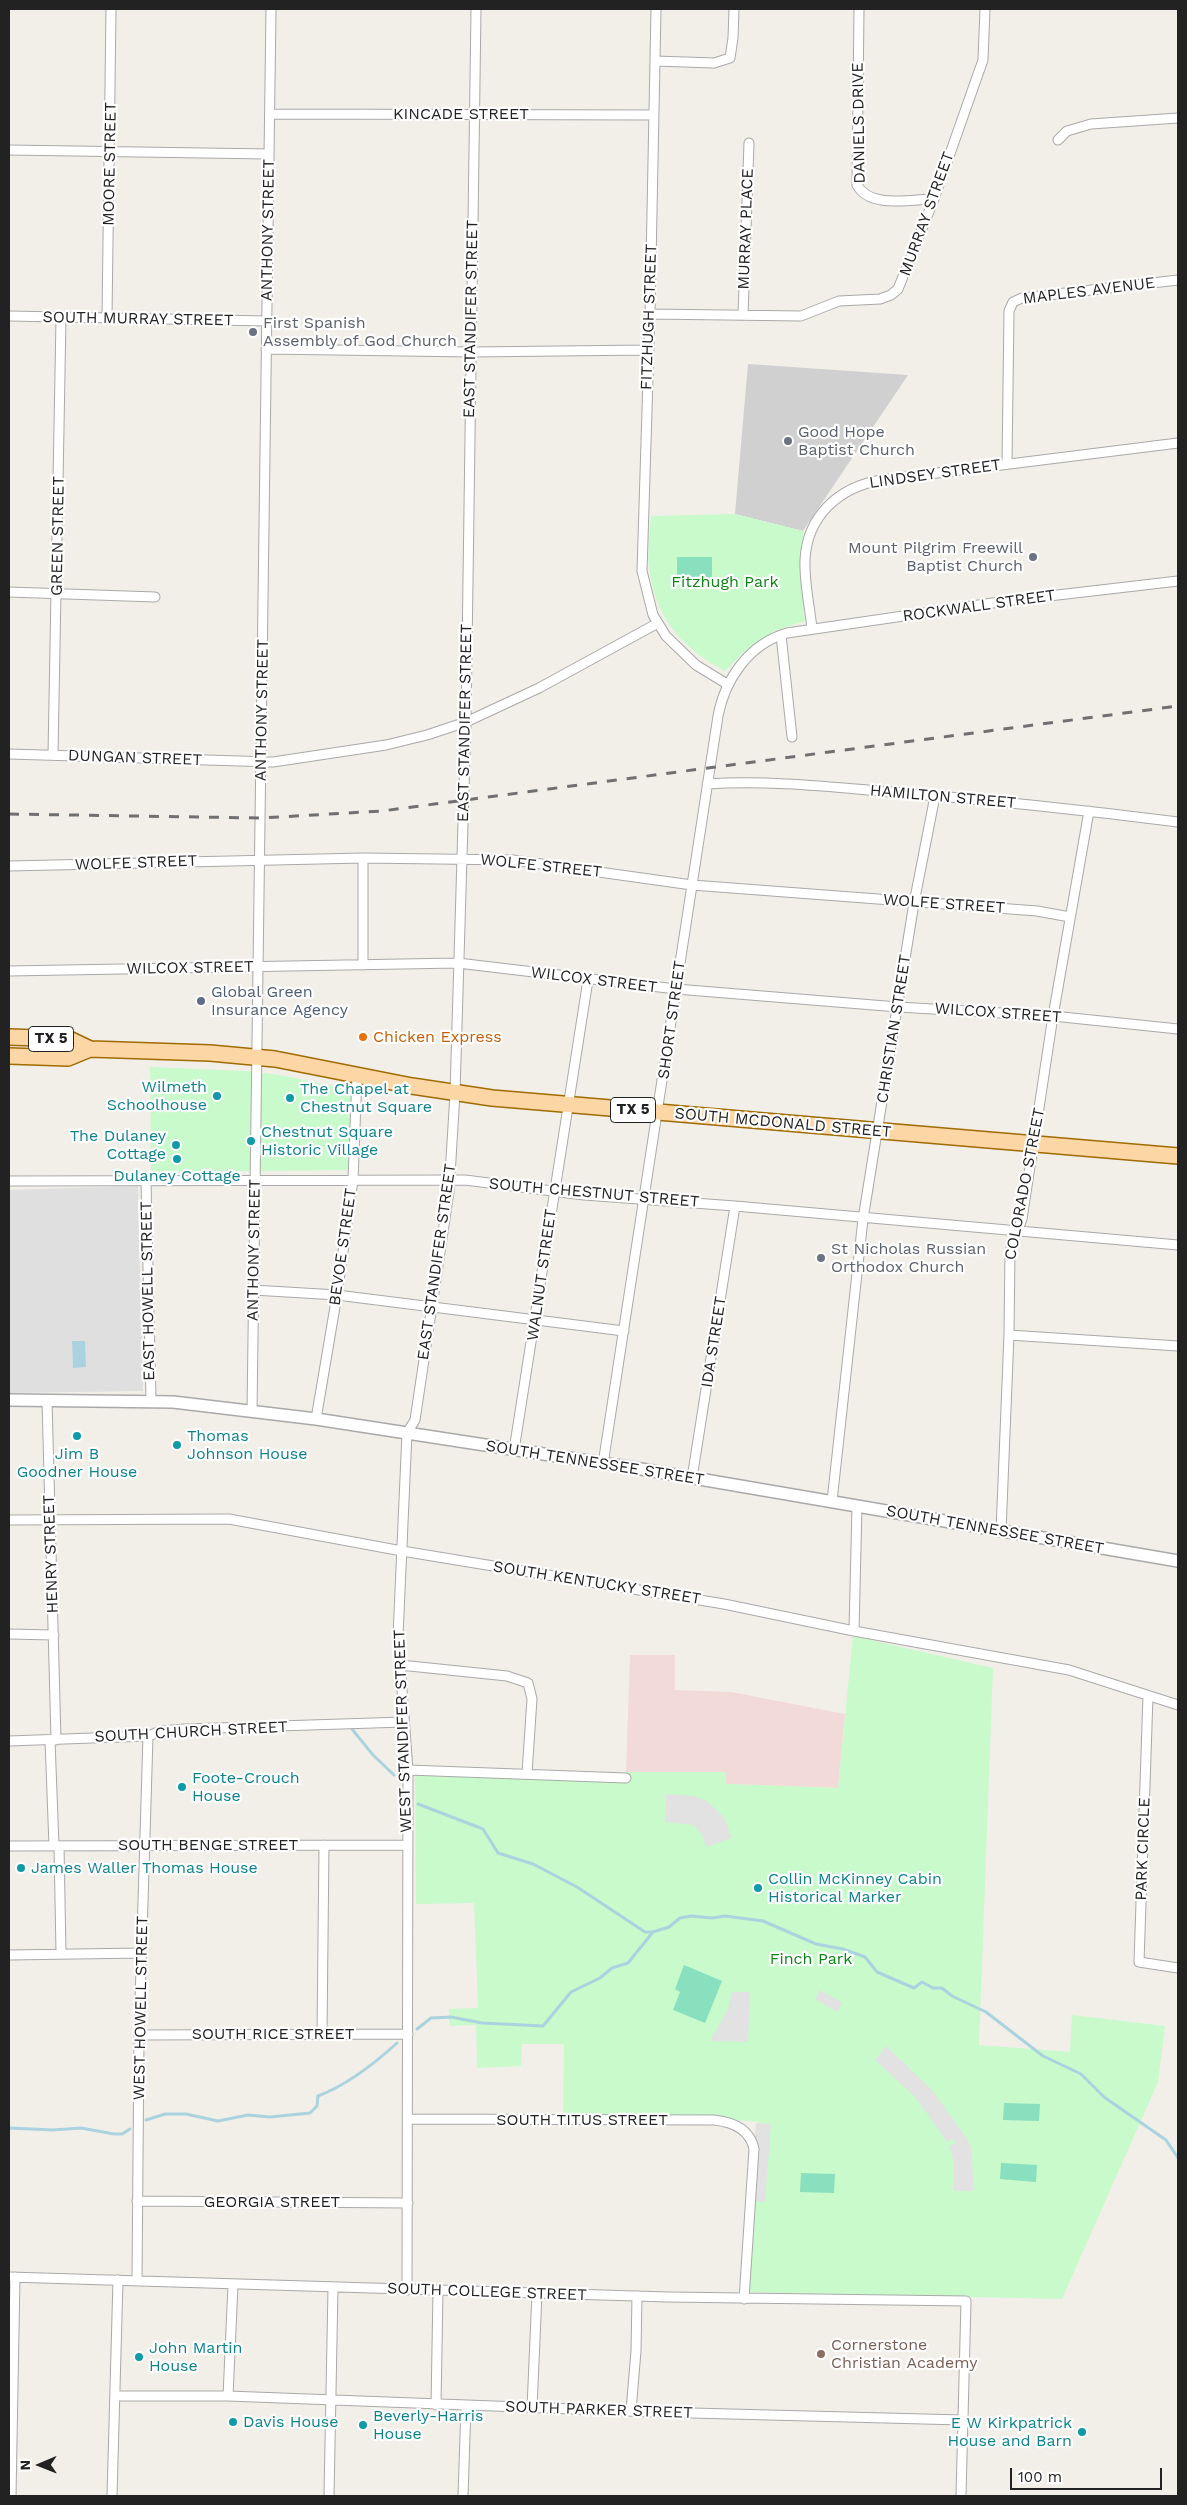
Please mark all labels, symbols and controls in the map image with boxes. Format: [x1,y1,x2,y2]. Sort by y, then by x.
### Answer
street label: DANIELS DRIVE [848,62,870,184]
street label: MOORE STREET [99,102,121,226]
street label: KINCADE STREET [393,104,529,124]
street label: MURRAY STREET [896,149,958,279]
street label: ANTHONY STREET [257,159,279,301]
street label: MURRAY PLACE [734,168,758,290]
street label: EAST STANDIFER STREET [460,220,482,418]
street label: FITZHUGH STREET [637,244,661,390]
street label: MAPLES AVENUE [1022,273,1156,309]
street label: SOUTH MURRAY STREET [42,308,234,330]
place label: First Spanish Assembly of God Church [263,313,457,351]
marker: First Spanish Assembly of God Church [247,326,259,338]
place label: Good Hope Baptist Church [798,422,915,460]
marker: Good Hope Baptist Church [782,435,794,447]
street label: LINDSEY STREET [868,455,1002,493]
street label: GREEN STREET [47,476,69,596]
place label: Mount Pilgrim Freewill Baptist Church [848,538,1023,576]
marker: Mount Pilgrim Freewill Baptist Church [1027,551,1039,563]
park label: Fitzhugh Park [671,572,779,592]
street label: ROCKWALL STREET [901,586,1057,626]
street label: EAST STANDIFER STREET [454,624,476,822]
street label: ANTHONY STREET [251,639,273,781]
street label: DUNGAN STREET [68,746,202,770]
street label: HAMILTON STREET [869,781,1017,813]
street label: WOLFE STREET [479,850,603,882]
street label: WOLFE STREET [75,851,197,875]
street label: WOLFE STREET [882,890,1006,918]
street label: CHRISTIAN STREET [873,953,915,1105]
street label: WILCOX STREET [126,957,254,979]
street label: SHORT STREET [654,959,690,1081]
street label: WILCOX STREET [530,963,658,997]
place label: Global Green Insurance Agency [211,982,348,1020]
marker: Global Green Insurance Agency [195,995,207,1007]
street label: WILCOX STREET [934,999,1062,1027]
road number: TX 5 [28,1026,74,1052]
place label: Chicken Express [373,1027,502,1047]
marker: Chicken Express [357,1031,369,1043]
place label: Wilmeth Schoolhouse [107,1077,207,1115]
place label: The Chapel at Chestnut Square [300,1079,432,1117]
marker: Wilmeth Schoolhouse [211,1090,223,1102]
marker: The Chapel at Chestnut Square [284,1092,296,1104]
road number: TX 5 [610,1098,656,1122]
street label: SOUTH MCDONALD STREET [674,1104,892,1142]
street label: COLORADO STREET [1001,1106,1049,1262]
place label: Chestnut Square Historic Village [261,1122,393,1160]
place label: The Dulaney Cottage [70,1126,166,1164]
marker: Chestnut Square Historic Village [245,1135,257,1147]
marker: The Dulaney Cottage [170,1139,182,1151]
marker: Dulaney Cottage [171,1153,183,1165]
street label: EAST STANDIFER STREET [414,1162,460,1362]
place label: Dulaney Cottage [113,1166,241,1186]
street label: SOUTH CHESTNUT STREET [488,1174,700,1212]
street label: ANTHONY STREET [243,1179,265,1321]
street label: BEVOE STREET [325,1187,361,1307]
street label: EAST HOWELL STREET [137,1201,159,1381]
street label: WALNUT STREET [523,1208,561,1342]
place label: St Nicholas Russian Orthodox Church [831,1239,986,1277]
marker: St Nicholas Russian Orthodox Church [815,1252,827,1264]
street label: IDA STREET [697,1295,731,1389]
place label: Thomas Johnson House [187,1426,307,1464]
marker: Jim B Goodner House [71,1430,83,1442]
street label: SOUTH TENNESSEE STREET [485,1436,705,1490]
marker: Thomas Johnson House [171,1439,183,1451]
place label: Jim B Goodner House [17,1444,137,1482]
street label: HENRY STREET [39,1494,63,1614]
street label: SOUTH TENNESSEE STREET [885,1501,1105,1559]
street label: SOUTH KENTUCKY STREET [492,1557,702,1609]
street label: WEST STANDIFER STREET [390,1629,416,1833]
street label: SOUTH CHURCH STREET [94,1717,288,1747]
place label: Foote-Crouch House [192,1768,300,1806]
marker: Foote-Crouch House [176,1781,188,1793]
street label: PARK CIRCLE [1132,1797,1154,1901]
street label: SOUTH BENGE STREET [118,1835,298,1855]
place label: James Waller Thomas House [31,1858,258,1878]
marker: James Waller Thomas House [15,1862,27,1874]
place label: Collin McKinney Cabin Historical Marker [768,1869,942,1907]
marker: Collin McKinney Cabin Historical Marker [752,1882,764,1894]
street label: WEST HOWELL STREET [130,1916,152,2100]
park label: Finch Park [770,1949,852,1969]
street label: SOUTH RICE STREET [192,2024,354,2044]
street label: SOUTH TITUS STREET [496,2110,668,2130]
street label: GEORGIA STREET [204,2192,340,2212]
street label: SOUTH COLLEGE STREET [387,2279,587,2305]
place label: Cornerstone Christian Academy [831,2335,977,2373]
place label: John Martin House [149,2338,242,2376]
marker: Cornerstone Christian Academy [815,2348,827,2360]
marker: John Martin House [133,2351,145,2363]
street label: SOUTH PARKER STREET [505,2397,693,2423]
place label: Beverly-Harris House [373,2406,484,2444]
place label: Davis House [243,2412,339,2432]
place label: E W Kirkpatrick House and Barn [947,2413,1072,2451]
marker: Davis House [227,2416,239,2428]
marker: Beverly-Harris House [357,2419,369,2431]
marker: E W Kirkpatrick House and Barn [1076,2426,1088,2438]
north arrow [15,2440,65,2490]
scale bar [1012,2458,1164,2490]
text: N [17,2460,33,2471]
text: 100 m [1018,2468,1062,2486]

